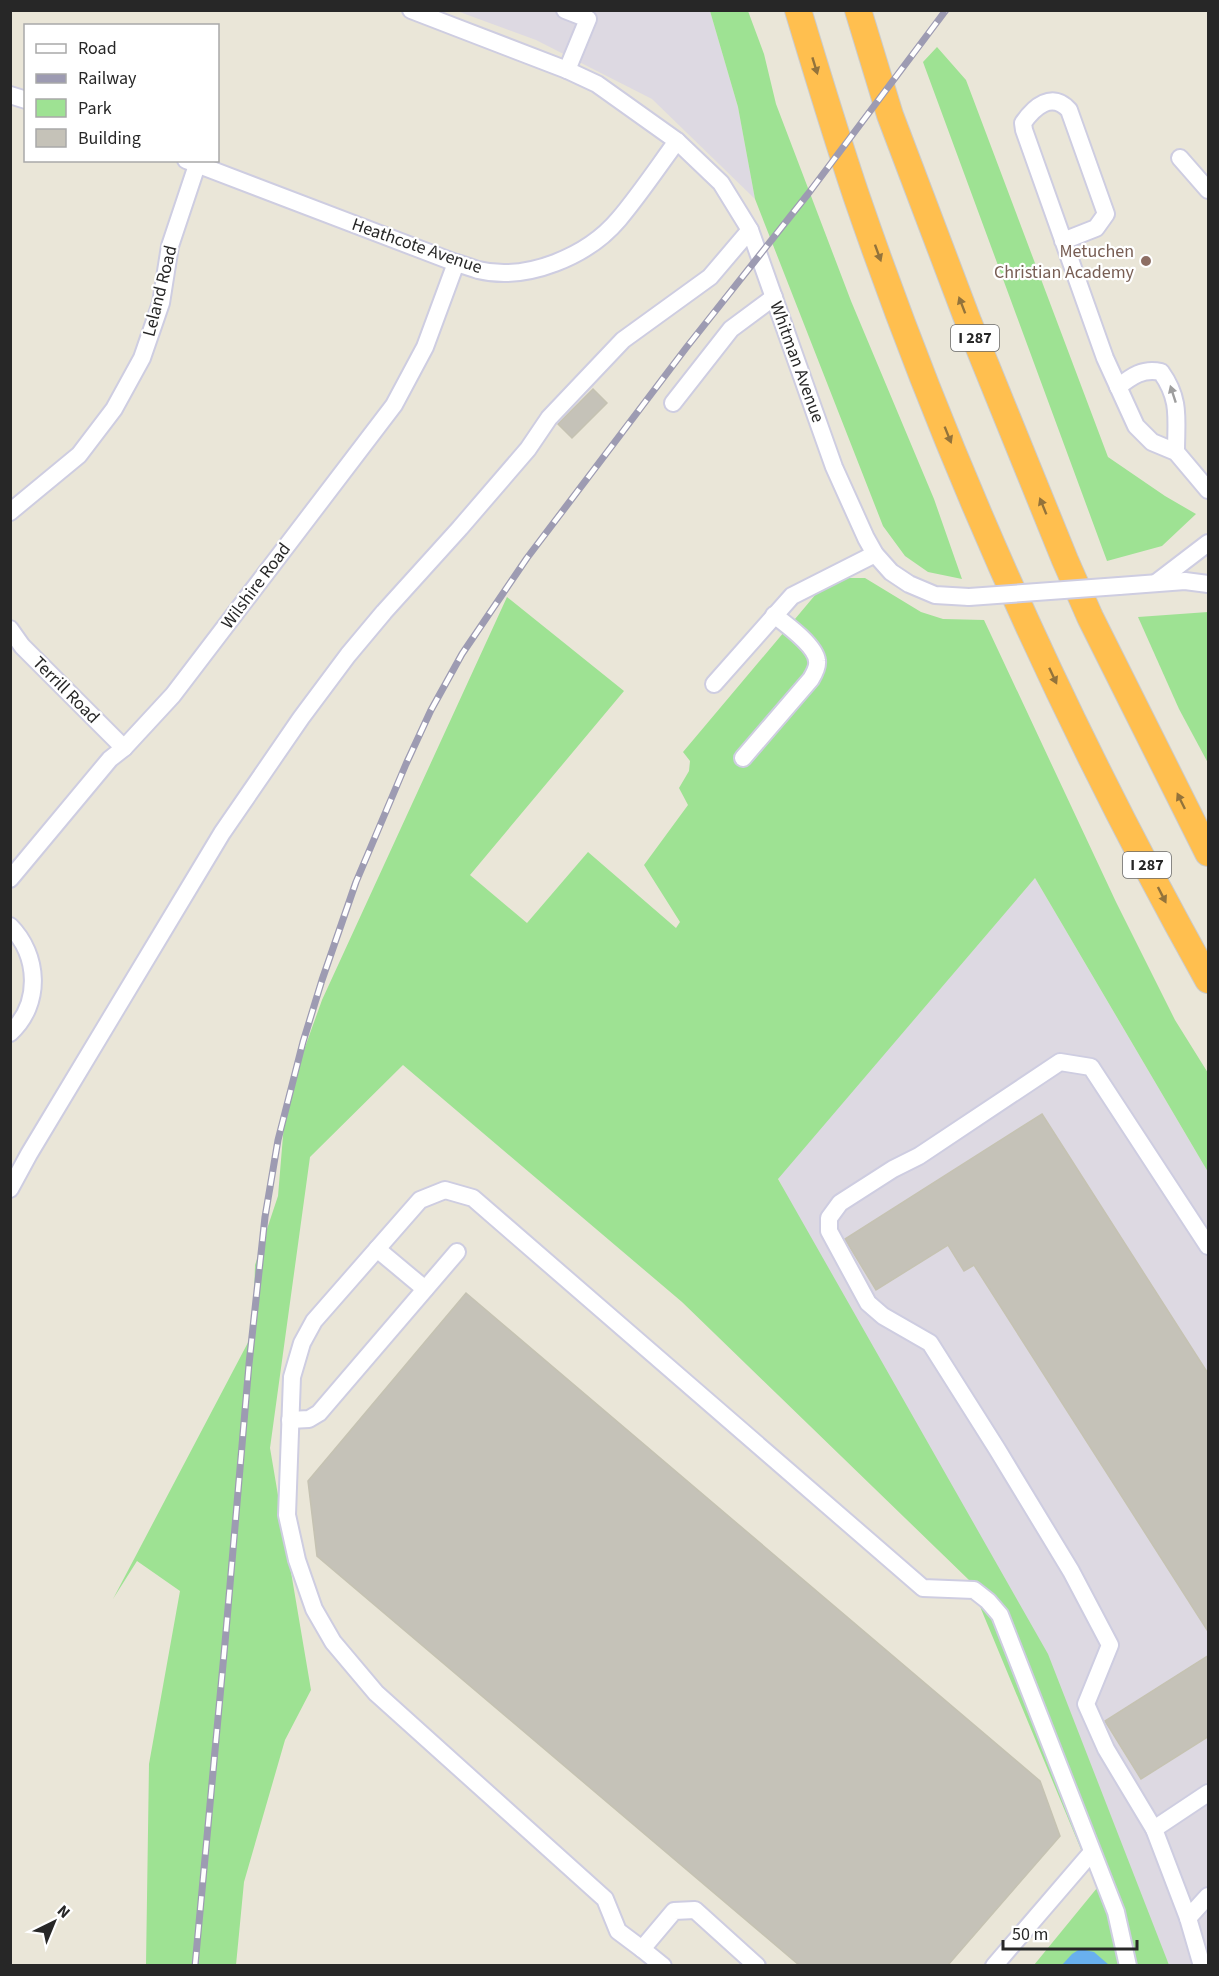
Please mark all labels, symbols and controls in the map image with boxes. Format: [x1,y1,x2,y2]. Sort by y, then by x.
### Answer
legend [24,24,219,162]
text: Road [78,36,117,61]
one-way arrow [811,57,820,75]
text: Railway [78,66,137,91]
text: Park [78,96,112,121]
text: Building [78,126,141,151]
street label: Heathcote Avenue [349,212,486,280]
place label: Metuchen Christian Academy [994,239,1135,285]
street label: Leland Road [137,243,183,339]
one-way arrow [873,244,883,262]
marker: Metuchen Christian Academy [1139,254,1153,268]
one-way arrow [957,296,966,314]
street label: Whitman Avenue [763,298,831,426]
road number: I 287 [951,325,999,351]
one-way arrow [1168,385,1177,403]
one-way arrow [943,426,953,444]
one-way arrow [1038,496,1048,514]
street label: Wilshire Road [215,538,297,634]
street label: Terrill Road [27,651,105,729]
one-way arrow [1048,668,1057,685]
one-way arrow [1177,793,1186,810]
road number: I 287 [1123,852,1171,878]
one-way arrow [1157,886,1167,904]
north arrow [24,1892,84,1952]
text: N [52,1900,75,1923]
scale bar [1003,1913,1136,1951]
text: 50 m [1012,1922,1048,1947]

